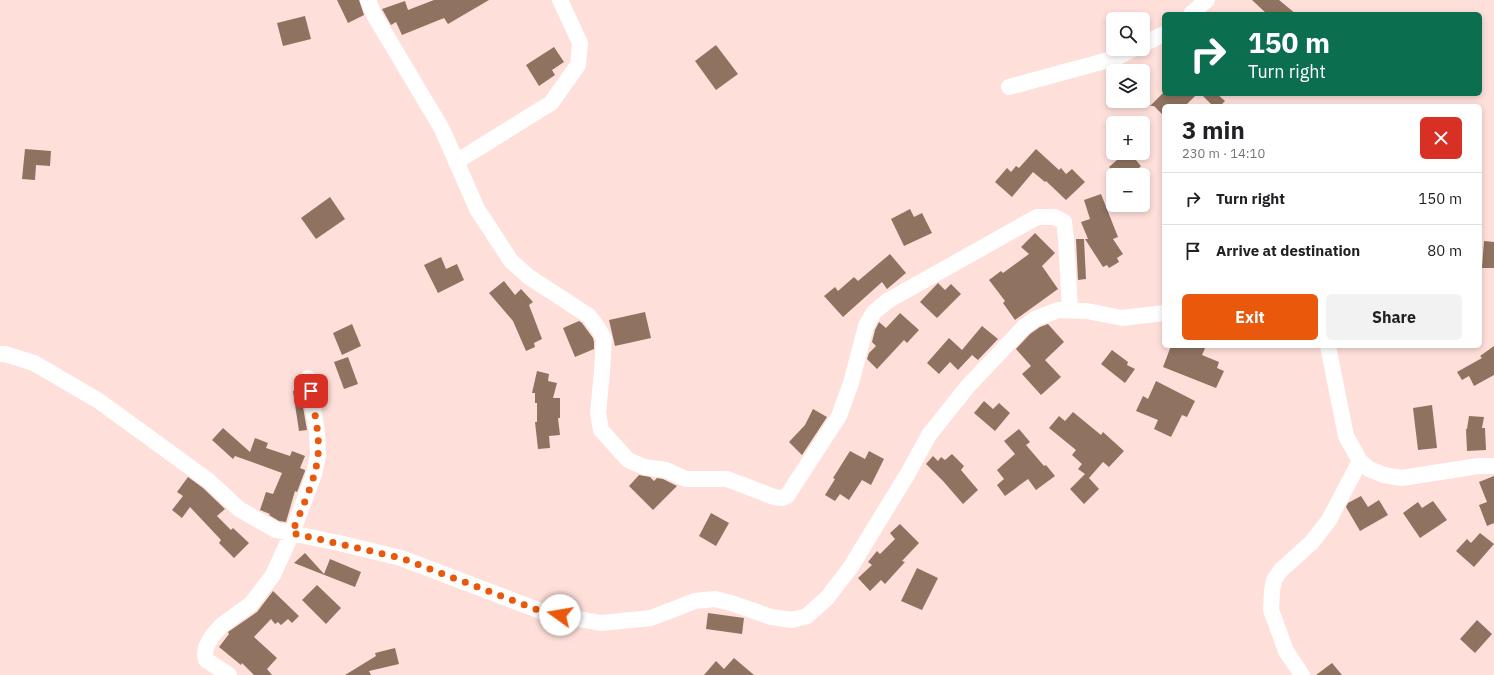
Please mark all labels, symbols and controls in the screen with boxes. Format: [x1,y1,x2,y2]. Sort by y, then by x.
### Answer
map controls [1106,12,1150,212]
button: search [1106,12,1150,56]
text: 150 m [1248,24,1330,61]
icon: right [1182,28,1234,80]
text: Turn right [1248,60,1326,83]
button: layers [1106,64,1150,108]
text: 3 min [1182,114,1245,146]
button: + [1106,116,1150,160]
button: close [1420,117,1462,159]
text: 230 m · 14:10 [1182,145,1265,162]
button: − [1106,168,1150,212]
icon: right [1182,188,1204,210]
text: Turn right [1216,189,1285,208]
text: 150 m [1418,189,1462,208]
icon: arrive [1182,240,1204,262]
text: Arrive at destination [1216,241,1360,260]
text: 80 m [1427,241,1462,260]
button: Exit [1182,294,1318,340]
button: Share [1326,294,1462,340]
pin [294,374,328,408]
icon: arrive [300,380,322,402]
position arrow [539,594,581,636]

